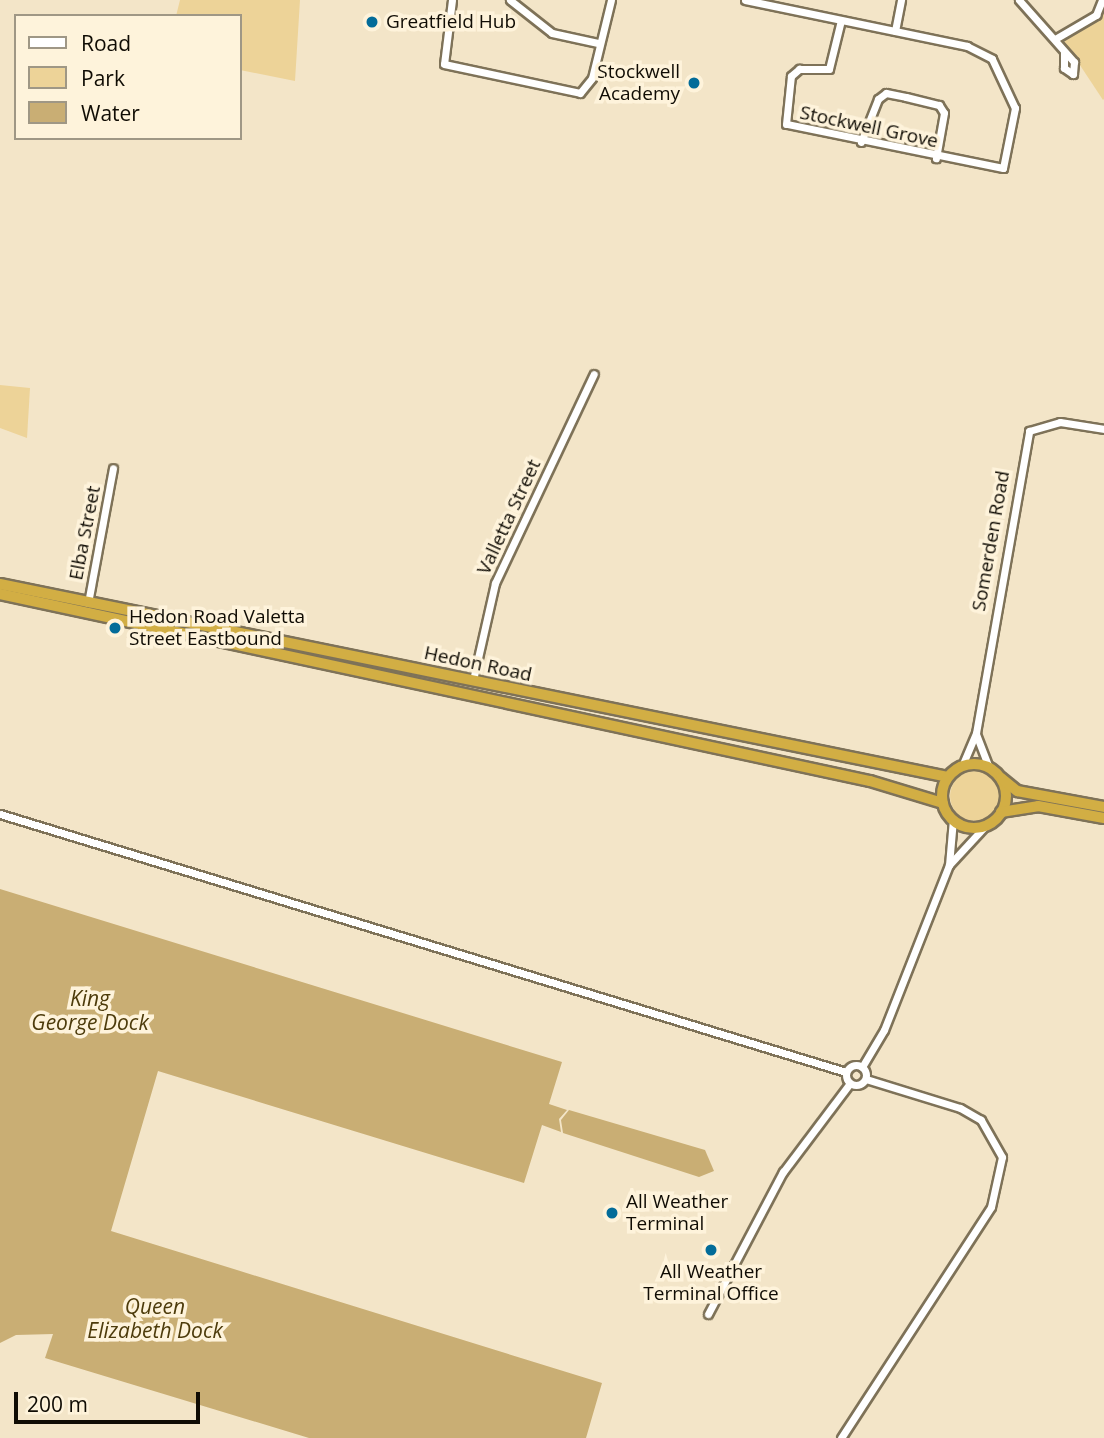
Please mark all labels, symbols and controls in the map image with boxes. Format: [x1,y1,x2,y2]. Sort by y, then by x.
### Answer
place label: Greatfield Hub [386,11,516,33]
legend [14,14,242,140]
marker: Greatfield Hub [364,14,380,30]
text: Road [81,29,131,57]
place label: Stockwell Academy [597,61,680,105]
text: Park [81,64,125,92]
marker: Stockwell Academy [686,75,702,91]
text: Water [81,99,140,127]
street label: Stockwell Grove [798,101,940,153]
street label: Valletta Street [472,456,546,578]
street label: Somerden Road [967,469,1015,613]
street label: Elba Street [65,484,105,582]
place label: Hedon Road Valetta Street Eastbound [129,606,305,650]
marker: Hedon Road Valetta Street Eastbound [107,620,123,636]
street label: Hedon Road [422,641,534,687]
water label: King George Dock [31,985,149,1035]
place label: All Weather Terminal [626,1191,728,1235]
marker: All Weather Terminal [604,1205,620,1221]
marker: All Weather Terminal Office [703,1242,719,1258]
place label: All Weather Terminal Office [643,1261,779,1305]
water label: Queen Elizabeth Dock [87,1293,223,1343]
scale bar [18,1378,203,1422]
text: 200 m [27,1390,88,1418]

